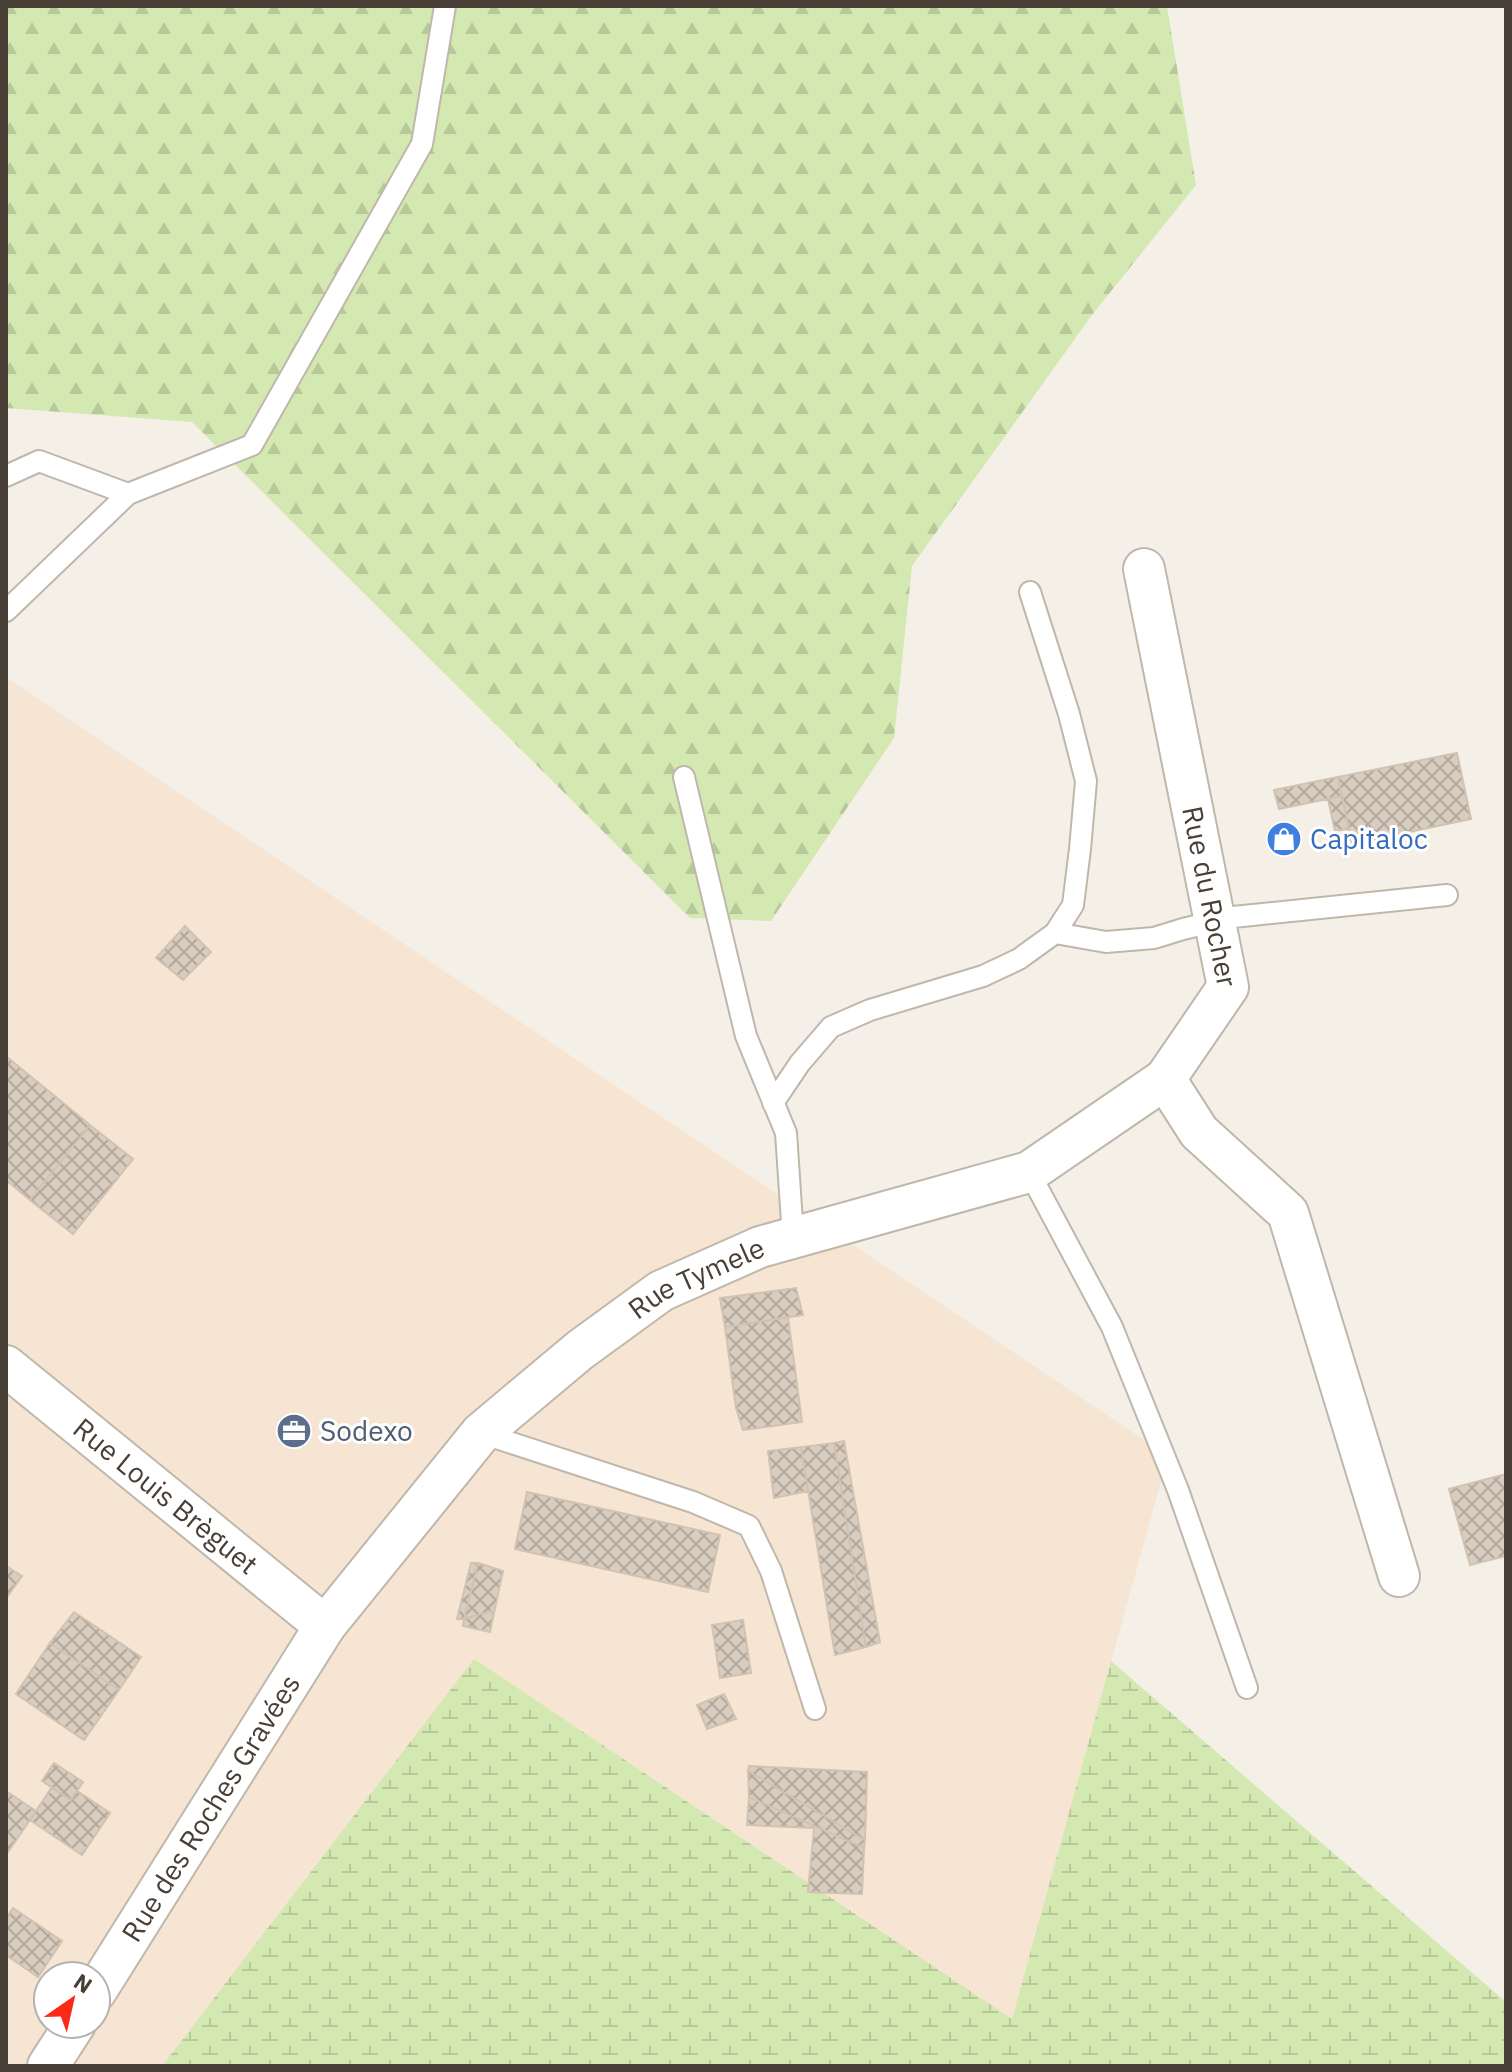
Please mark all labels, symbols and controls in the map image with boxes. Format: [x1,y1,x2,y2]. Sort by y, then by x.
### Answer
street label: Rue du Rocher [1174,803,1247,990]
shop icon: Capitaloc [1265,820,1303,858]
place label: Capitaloc [1310,820,1428,857]
street label: Rue Tymele [621,1228,770,1327]
street label: Rue Louis Brèguet [66,1409,266,1582]
office icon: Sodexo [275,1412,313,1450]
place label: Sodexo [320,1412,413,1449]
street label: Rue des Roches Gravées [113,1667,308,1948]
north arrow [32,1960,112,2040]
text: N [69,1967,98,1999]

